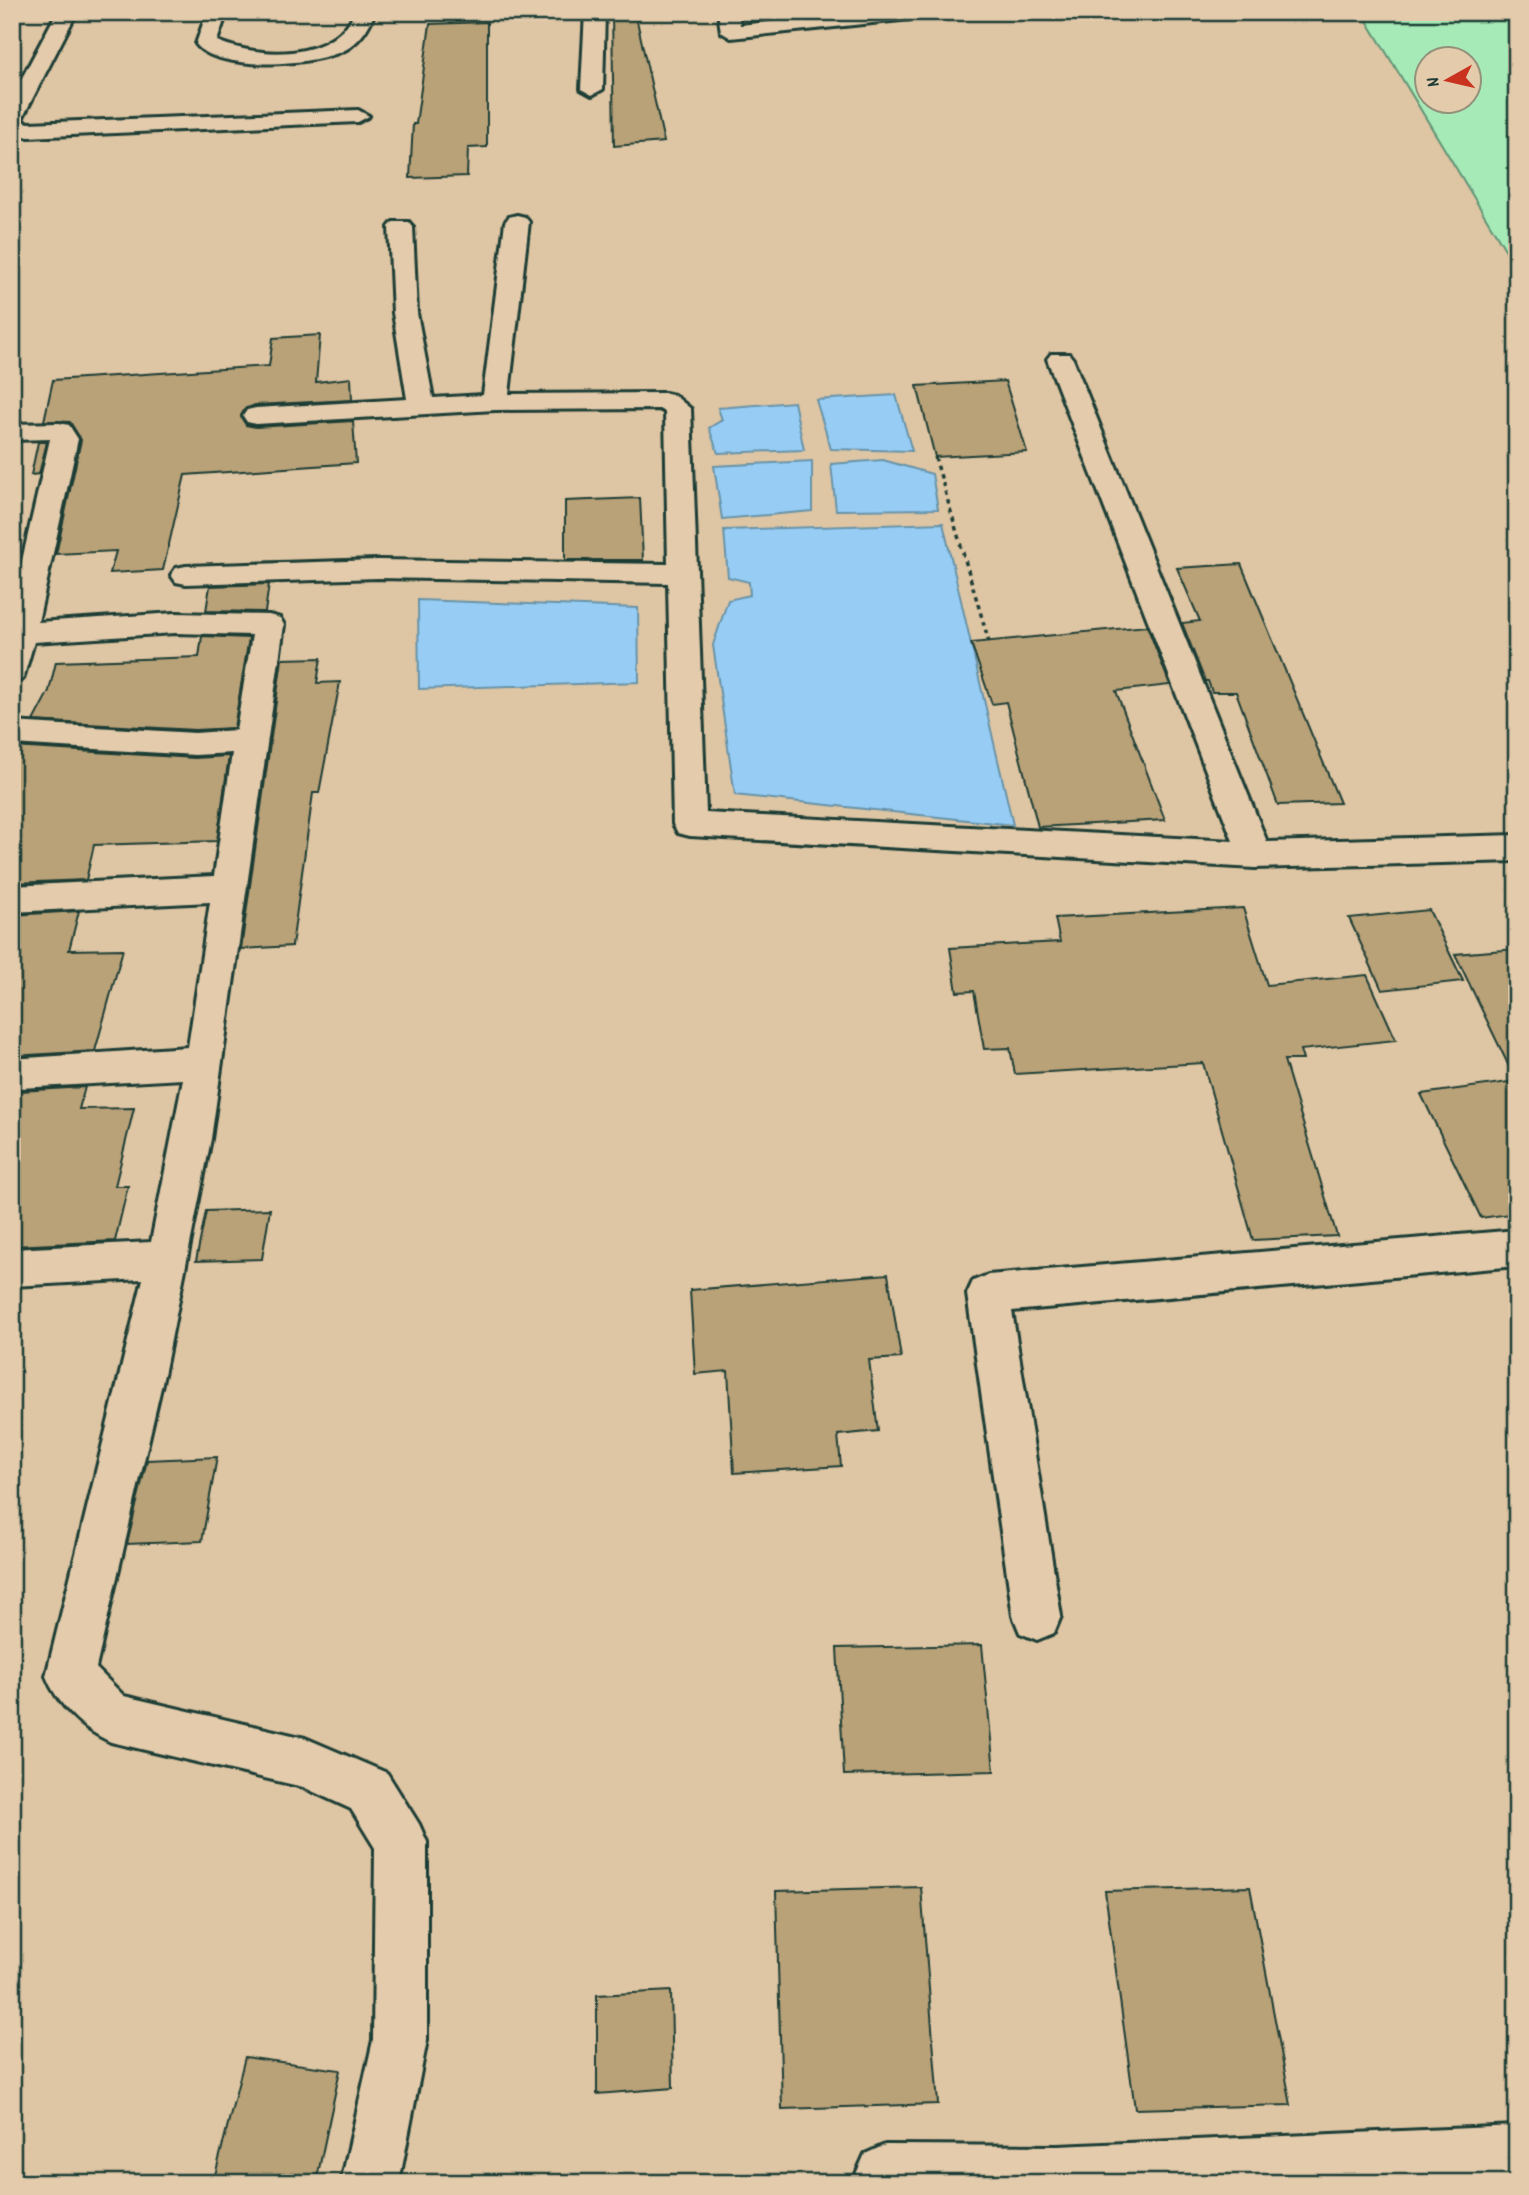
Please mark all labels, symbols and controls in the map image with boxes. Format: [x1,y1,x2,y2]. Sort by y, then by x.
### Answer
north arrow [1414,46,1484,116]
text: N [1421,75,1449,88]

